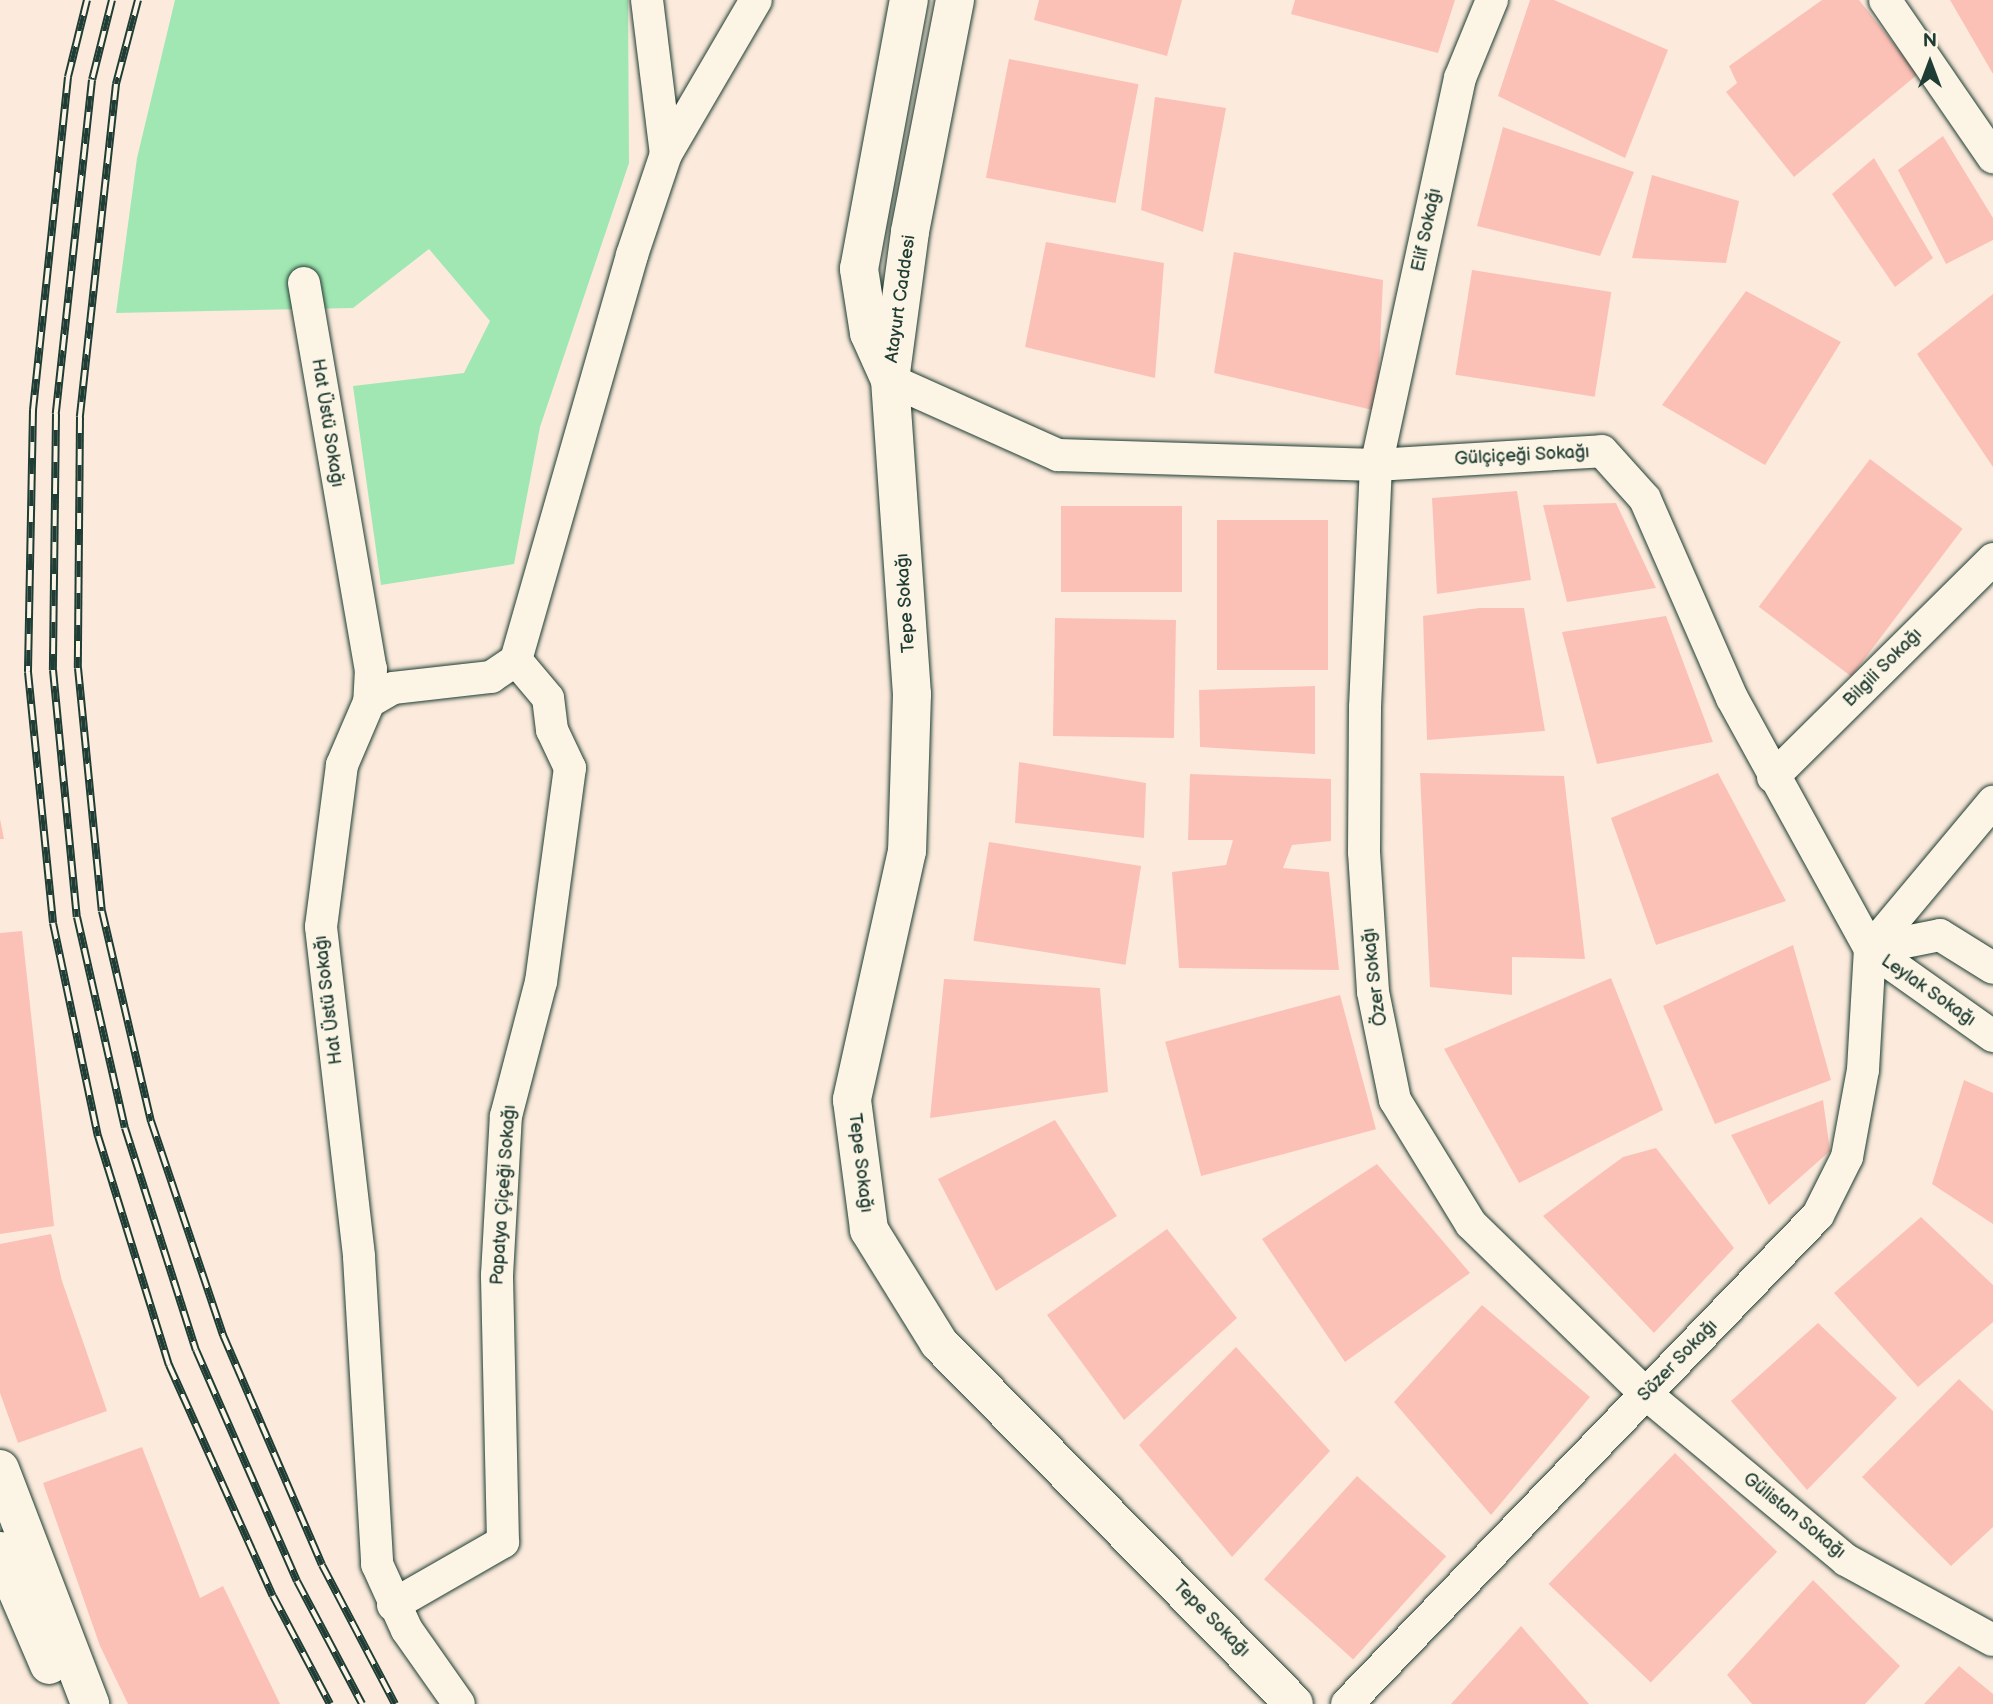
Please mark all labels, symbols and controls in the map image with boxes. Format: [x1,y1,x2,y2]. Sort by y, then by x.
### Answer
north arrow [1895,28,1965,98]
text: N [1923,30,1937,53]
street label: Elif Sokağı [1408,186,1446,274]
street label: Atayurt Caddesi [881,234,921,364]
street label: Hat Üstü Sokağı [306,357,348,489]
street label: Gülçiçeği Sokağı [1454,442,1590,470]
street label: Tepe Sokağı [892,552,920,654]
street label: Bilgili Sokağı [1839,624,1927,712]
street label: Özer Sokağı [1358,927,1392,1027]
street label: Hat Üstü Sokağı [310,934,348,1066]
street label: Leylak Sokağı [1876,950,1980,1032]
street label: Papatya Çiçeği Sokağı [487,1104,521,1286]
street label: Tepe Sokağı [843,1112,877,1214]
street label: Sözer Sokağı [1634,1315,1722,1407]
street label: Gülistan Sokağı [1738,1468,1850,1564]
street label: Tepe Sokağı [1168,1576,1254,1662]

